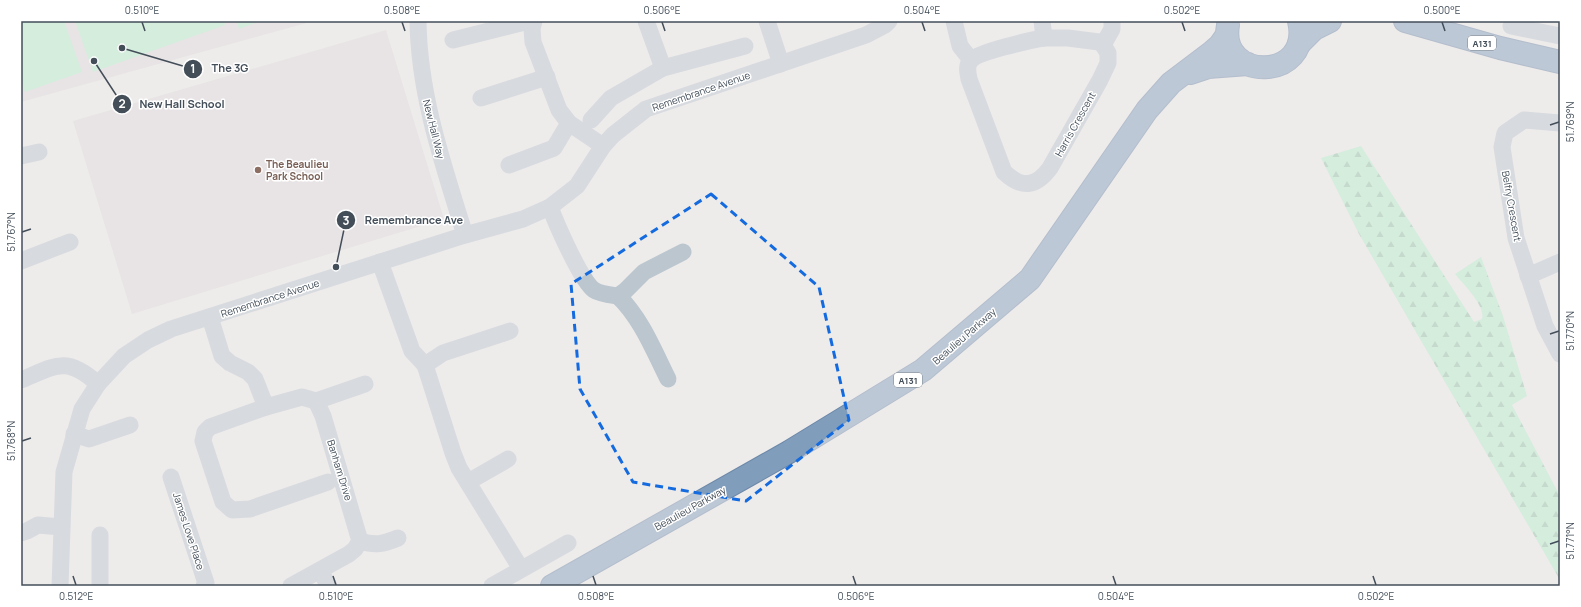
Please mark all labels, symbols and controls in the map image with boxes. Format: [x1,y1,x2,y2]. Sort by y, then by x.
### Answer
text: 0.510°E [125,3,160,17]
text: 0.508°E [384,3,421,17]
text: 0.506°E [644,3,681,17]
text: 0.504°E [904,3,941,17]
text: 0.502°E [1164,3,1200,17]
text: 0.500°E [1424,3,1461,17]
road number: A131 [1468,36,1496,50]
callout: The 3G [183,57,256,80]
text: 1 [190,60,196,77]
text: The 3G [212,60,248,75]
street label: Remembrance Avenue [650,68,752,114]
street label: Harris Crescent [1051,89,1099,159]
callout: New Hall School [112,93,233,116]
text: 2 [118,95,126,112]
text: New Hall School [139,96,225,111]
street label: New Hall Way [420,98,448,161]
text: 51.769°N [1563,102,1577,142]
place label: The Beaulieu Park School [266,157,328,183]
marker: The Beaulieu Park School [253,165,263,175]
street label: Belfry Crescent [1499,170,1525,242]
callout: Remembrance Ave [336,209,471,232]
text: 51.767°N [4,212,18,252]
text: 3 [343,212,350,229]
text: Remembrance Ave [365,212,464,227]
street label: Remembrance Avenue [219,275,321,321]
street label: Beaulieu Parkway [929,304,999,367]
text: 51.770°N [1563,311,1577,351]
road number: A131 [894,373,922,387]
text: 51.768°N [4,421,18,461]
street label: Banham Drive [324,438,356,502]
street label: Beaulieu Parkway [652,482,729,533]
street label: James Love Place [170,491,208,572]
text: 51.771°N [1563,522,1577,560]
text: 0.512°E [59,589,93,603]
text: 0.510°E [319,589,354,603]
text: 0.508°E [578,589,615,603]
text: 0.506°E [838,589,875,603]
text: 0.504°E [1098,589,1135,603]
text: 0.502°E [1358,589,1394,603]

